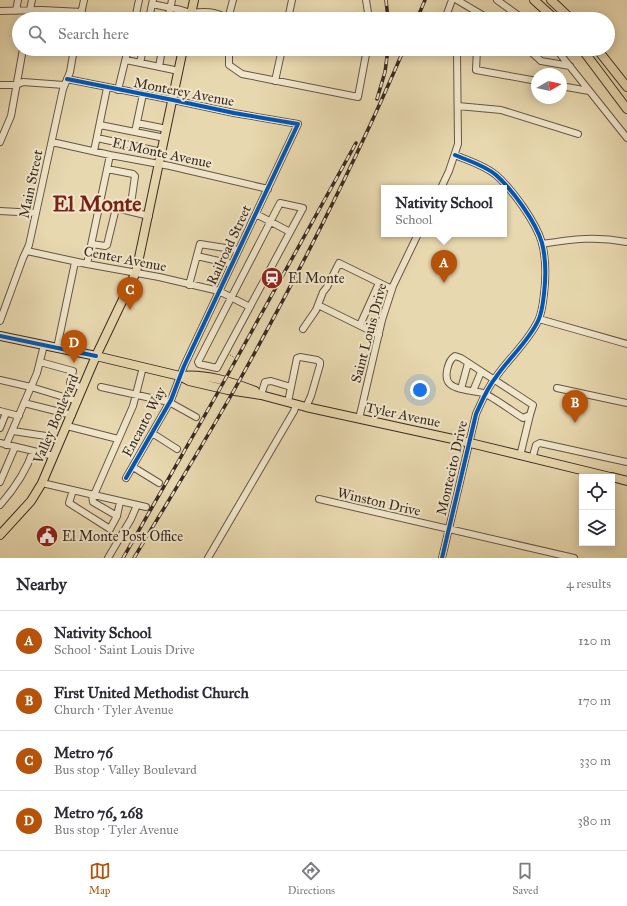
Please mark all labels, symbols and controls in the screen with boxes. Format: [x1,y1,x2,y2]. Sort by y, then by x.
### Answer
search box [12,12,615,56]
icon: search [26,23,48,45]
text: Search here [58,25,129,43]
north arrow [531,68,567,104]
street label: Monterey Avenue [132,74,236,110]
street label: El Monte Avenue [111,134,214,172]
street label: Main Street [15,148,47,220]
popup [381,185,507,237]
district label: El Monte [53,190,141,217]
text: Nativity School [395,194,493,212]
street label: Railroad Street [203,202,255,288]
text: School [395,212,432,228]
street label: Center Avenue [82,243,168,275]
pin: A [431,250,457,283]
station icon: El Monte [259,265,285,291]
place label: El Monte [288,270,345,287]
pin: C [117,277,143,310]
street label: Saint Louis Drive [348,281,391,385]
pin: D [61,330,87,363]
street label: Valley Boulevard [29,372,83,467]
your location [410,380,430,400]
street label: Encanto Way [118,384,170,460]
pin: B [562,390,588,423]
street label: Tyler Avenue [364,399,442,431]
street label: Montecito Drive [433,419,471,517]
map controls [579,474,615,546]
button: locate [579,474,615,510]
street label: Winston Drive [336,484,422,520]
button: layers [579,510,615,546]
public building icon: El Monte Post Office [34,523,60,549]
place label: El Monte Post Office [62,528,183,545]
text: Nearby [16,574,67,595]
text: 4 results [566,576,611,592]
text: Nativity School [54,624,151,642]
text: A [25,633,33,649]
text: 120 m [578,633,611,649]
text: School · Saint Louis Drive [54,642,195,658]
text: First United Methodist Church [54,684,249,702]
text: B [25,693,33,709]
text: 170 m [578,693,611,709]
text: Church · Tyler Avenue [54,702,173,718]
text: Metro 76 [54,744,113,762]
text: C [25,753,33,769]
text: 330 m [579,753,611,769]
text: Bus stop · Valley Boulevard [54,762,197,778]
text: Metro 76, 268 [54,804,143,822]
text: D [24,813,34,829]
text: 380 m [578,813,611,829]
text: Bus stop · Tyler Avenue [54,822,179,838]
tab: Map [89,860,111,897]
tab: Directions [288,860,335,897]
tab: Saved [512,860,538,897]

